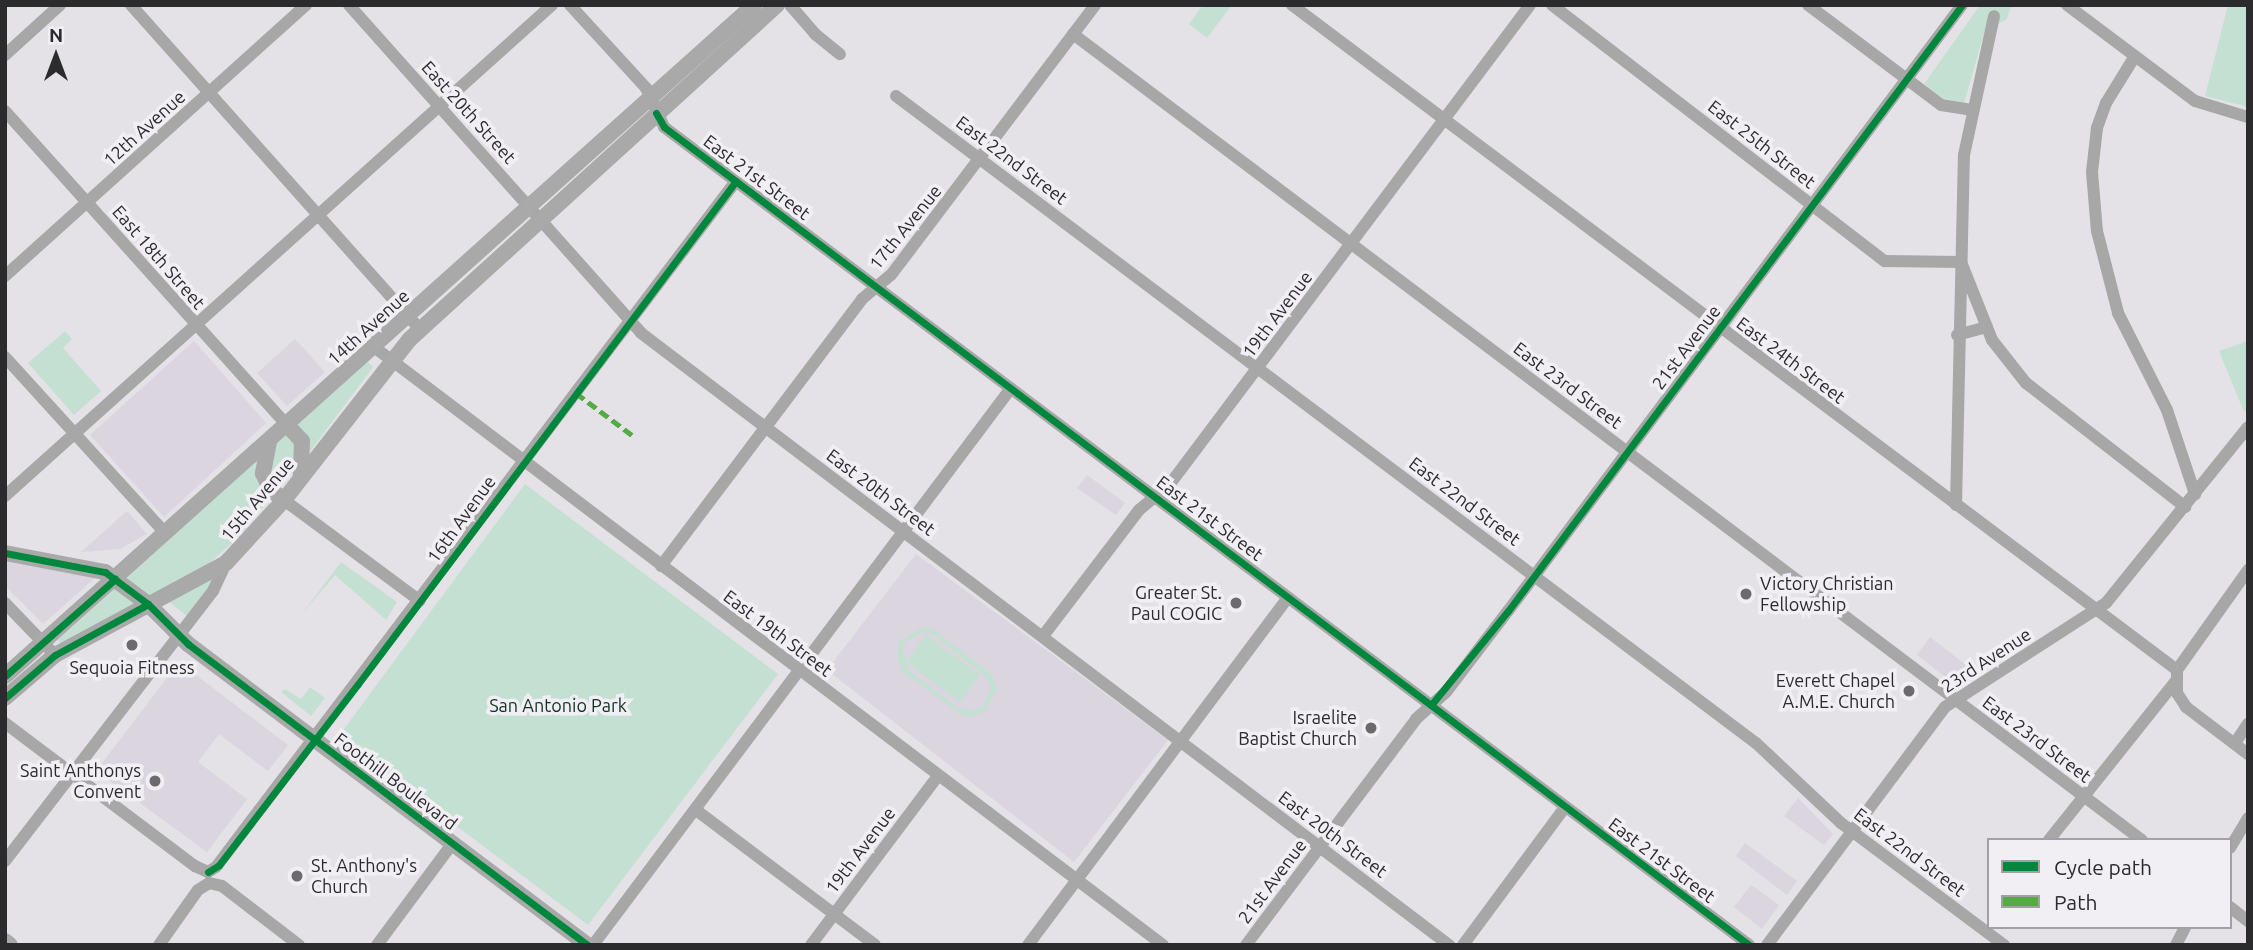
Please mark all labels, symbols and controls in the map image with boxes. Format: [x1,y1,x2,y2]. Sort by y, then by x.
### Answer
north arrow [21,21,91,91]
text: N [49,24,63,46]
street label: East 20th Street [417,56,521,168]
street label: 12th Avenue [99,86,189,170]
street label: East 25th Street [1704,95,1820,193]
street label: East 22nd Street [952,111,1072,209]
street label: East 21st Street [699,130,815,224]
street label: 17th Avenue [864,180,946,274]
street label: East 18th Street [108,201,210,313]
street label: 19th Avenue [1238,267,1316,361]
street label: 14th Avenue [323,285,413,369]
street label: 21st Avenue [1647,301,1725,393]
street label: East 24th Street [1732,312,1850,408]
street label: East 23rd Street [1509,337,1627,433]
street label: East 20th Street [822,444,940,540]
street label: East 22nd Street [1405,452,1525,550]
street label: 15th Avenue [216,453,298,545]
street label: 16th Avenue [422,471,500,567]
street label: East 21st Street [1152,471,1268,565]
place label: Victory Christian Fellowship [1760,573,1894,616]
place label: Greater St. Paul COGIC [1131,582,1222,624]
street label: East 19th Street [719,585,837,681]
marker: Victory Christian Fellowship [1738,586,1754,602]
marker: Greater St. Paul COGIC [1228,595,1244,611]
street label: 23rd Avenue [1937,623,2035,697]
marker: Sequoia Fitness [124,637,140,653]
place label: Sequoia Fitness [69,656,195,678]
place label: Everett Chapel A.M.E. Church [1776,670,1895,712]
marker: Everett Chapel A.M.E. Church [1901,683,1917,699]
street label: East 23rd Street [1978,691,2096,787]
park label: San Antonio Park [489,694,627,716]
place label: Israelite Baptist Church [1238,707,1357,750]
marker: Israelite Baptist Church [1363,720,1379,736]
street label: Foothill Boulevard [330,728,462,834]
place label: Saint Anthonys Convent [20,760,141,802]
marker: Saint Anthonys Convent [147,773,163,789]
street label: East 20th Street [1274,786,1392,882]
street label: 19th Avenue [821,803,899,897]
street label: East 22nd Street [1850,803,1970,901]
street label: East 21st Street [1604,813,1720,907]
street label: 21st Avenue [1233,835,1311,927]
legend [1987,838,2232,929]
place label: St. Anthony's Church [311,855,417,898]
text: Cycle path [2054,855,2152,879]
marker: St. Anthony's Church [289,868,305,884]
text: Path [2054,890,2097,914]

